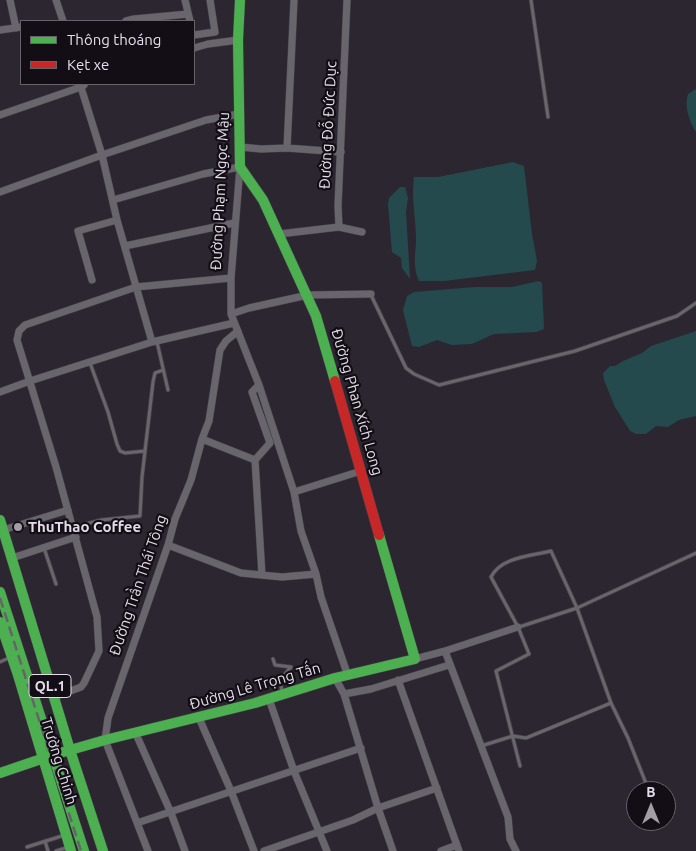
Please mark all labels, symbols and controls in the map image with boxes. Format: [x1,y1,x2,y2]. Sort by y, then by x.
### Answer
legend [20,20,195,85]
text: Thông thoáng [67,31,161,48]
text: Kẹt xe [67,56,109,73]
street label: Đường Đỗ Đức Dục [316,60,340,190]
street label: Đường Phạm Ngọc Mậu [207,111,233,271]
street label: Đường Phan Xích Long [327,327,387,477]
street label: Đường Trần Thái Tông [105,512,171,658]
place label: ThuThao Coffee [28,518,141,536]
marker: ThuThao Coffee [12,521,24,533]
street label: Đường Lê Trọng Tấn [187,659,323,713]
road number: QL.1 [29,674,71,698]
street label: Trường Chinh [37,715,81,807]
north arrow [626,781,676,831]
text: B [646,784,656,800]

